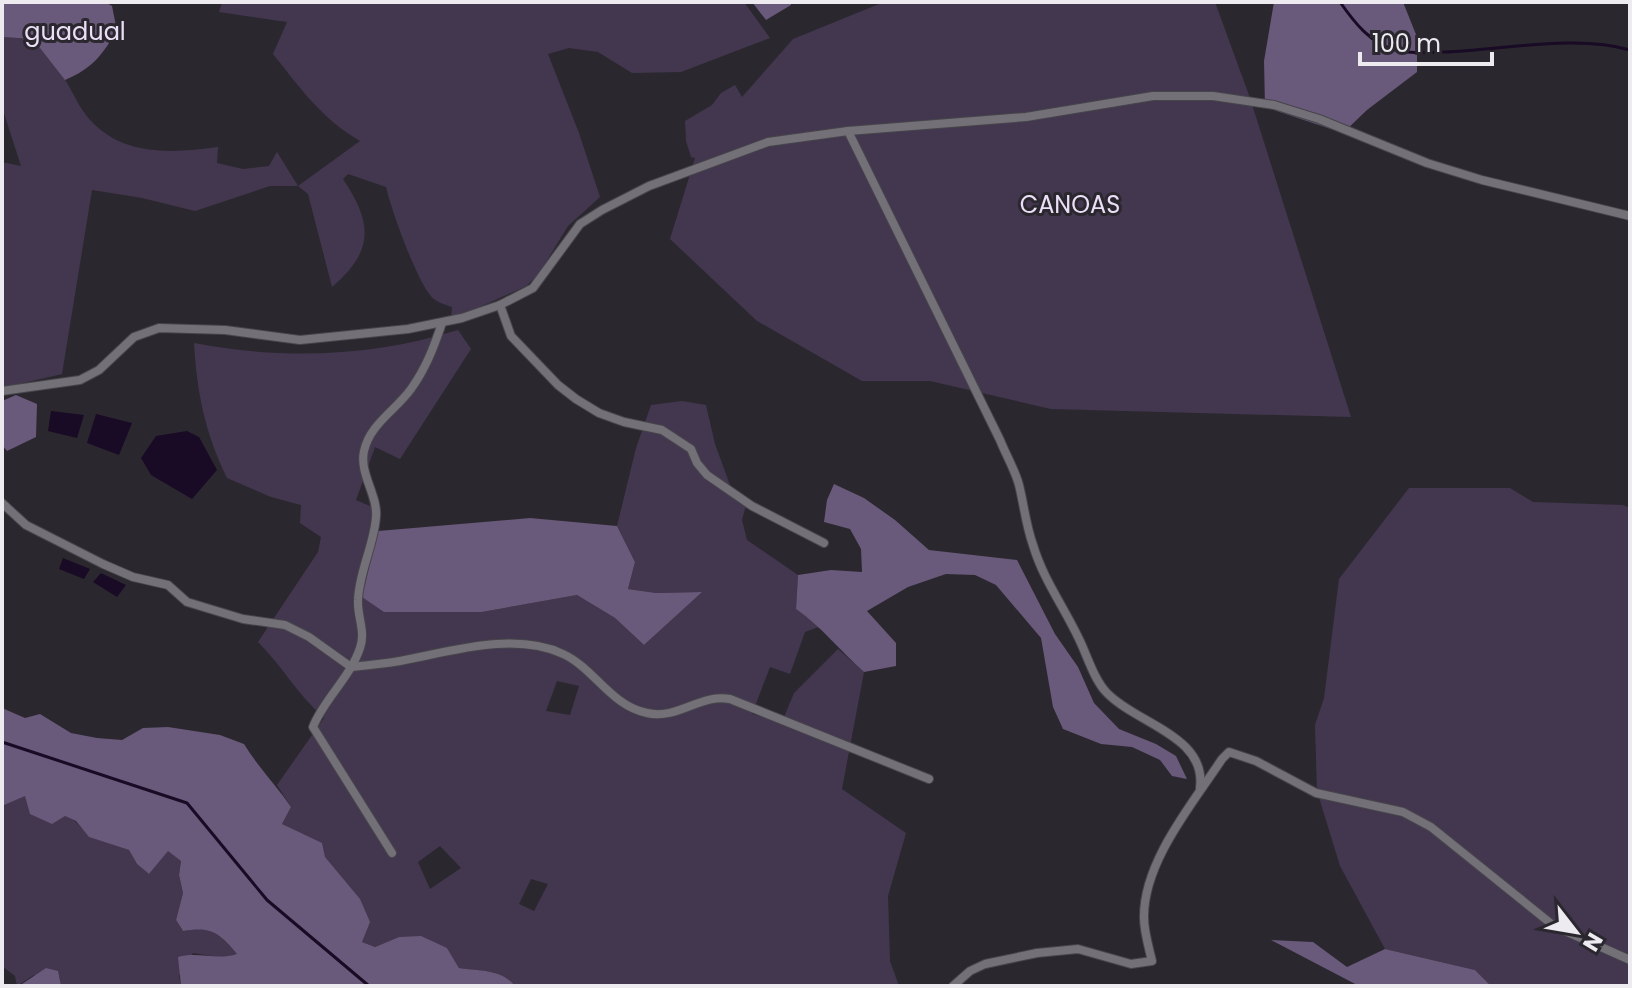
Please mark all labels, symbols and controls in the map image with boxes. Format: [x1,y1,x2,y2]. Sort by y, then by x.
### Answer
park label: guadual [24,15,126,48]
scale bar [1360,16,1492,66]
text: 100 m [1372,27,1441,60]
park label: CANOAS [1020,188,1120,221]
north arrow [1536,892,1616,972]
text: N [1575,927,1610,957]

